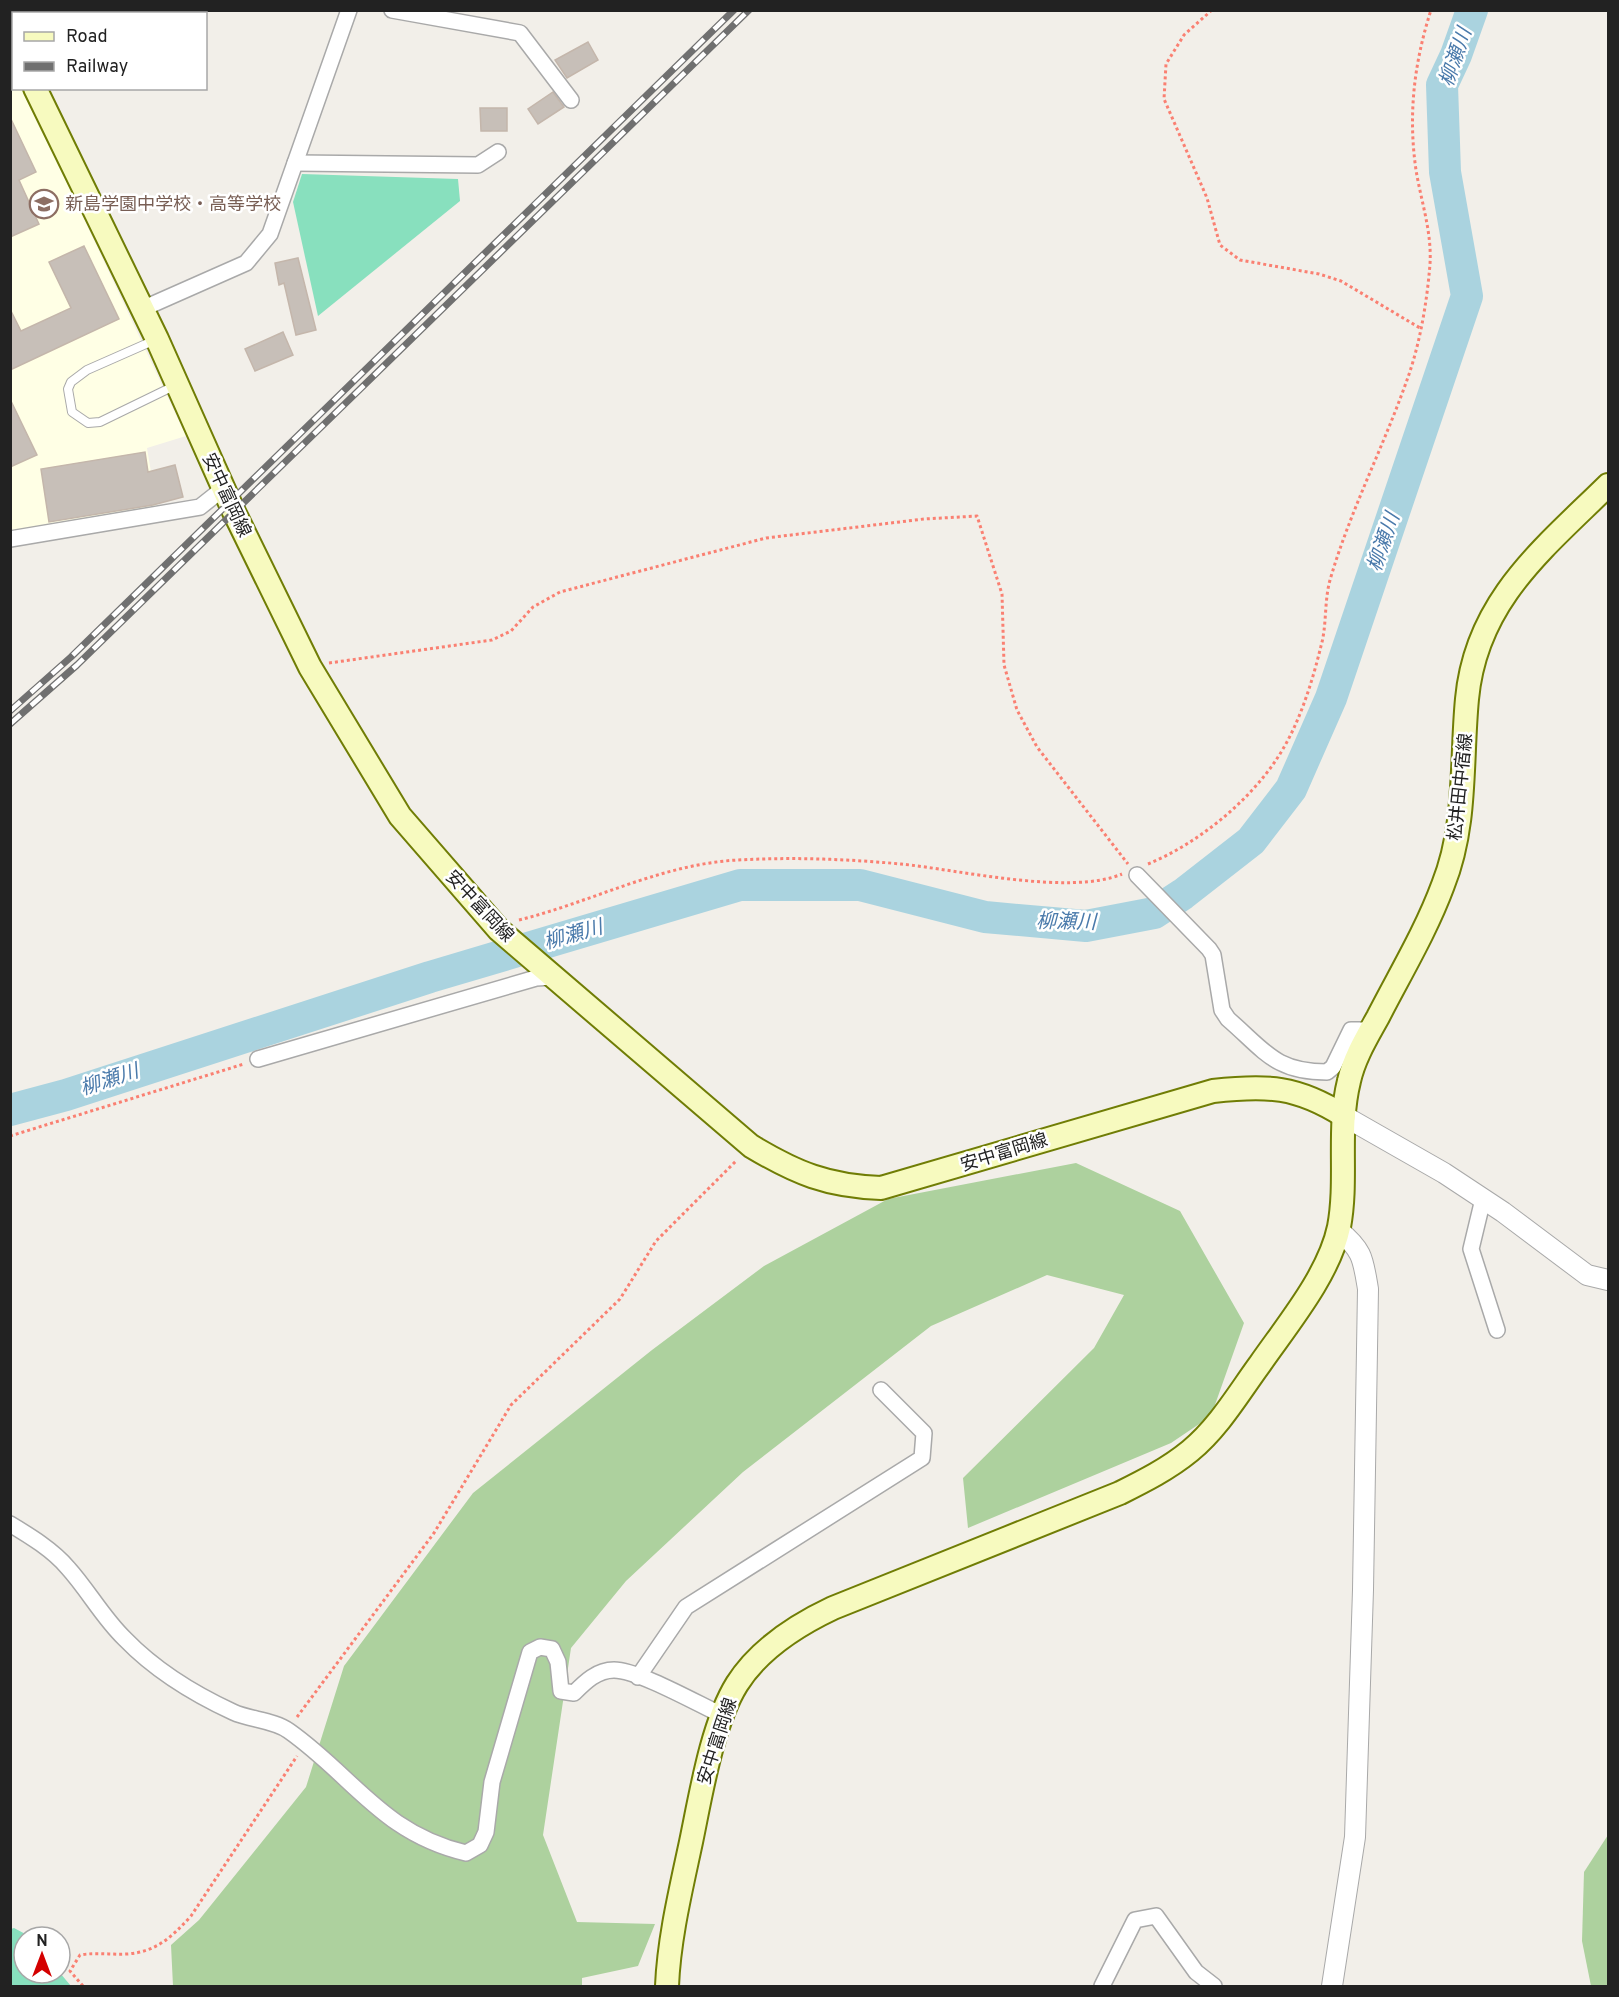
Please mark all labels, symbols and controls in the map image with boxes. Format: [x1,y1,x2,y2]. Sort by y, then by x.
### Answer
legend [12,12,207,90]
water label: 柳瀬川 [1435,23,1480,90]
text: Road [66,26,108,49]
text: Railway [66,56,128,79]
school or university icon: 新島学園中学校・高等学校 [28,188,60,220]
place label: 新島学園中学校・高等学校 [65,194,281,217]
street label: 安中富岡線 [196,450,255,541]
water label: 柳瀬川 [1363,508,1408,575]
street label: 松井田中宿線 [1444,732,1479,842]
street label: 安中富岡線 [440,866,518,948]
water label: 柳瀬川 [1036,909,1098,937]
water label: 柳瀬川 [541,915,608,957]
water label: 柳瀬川 [77,1059,144,1103]
street label: 安中富岡線 [958,1129,1051,1178]
street label: 安中富岡線 [694,1695,743,1788]
north arrow [12,1925,72,1985]
text: N [36,1932,48,1952]

